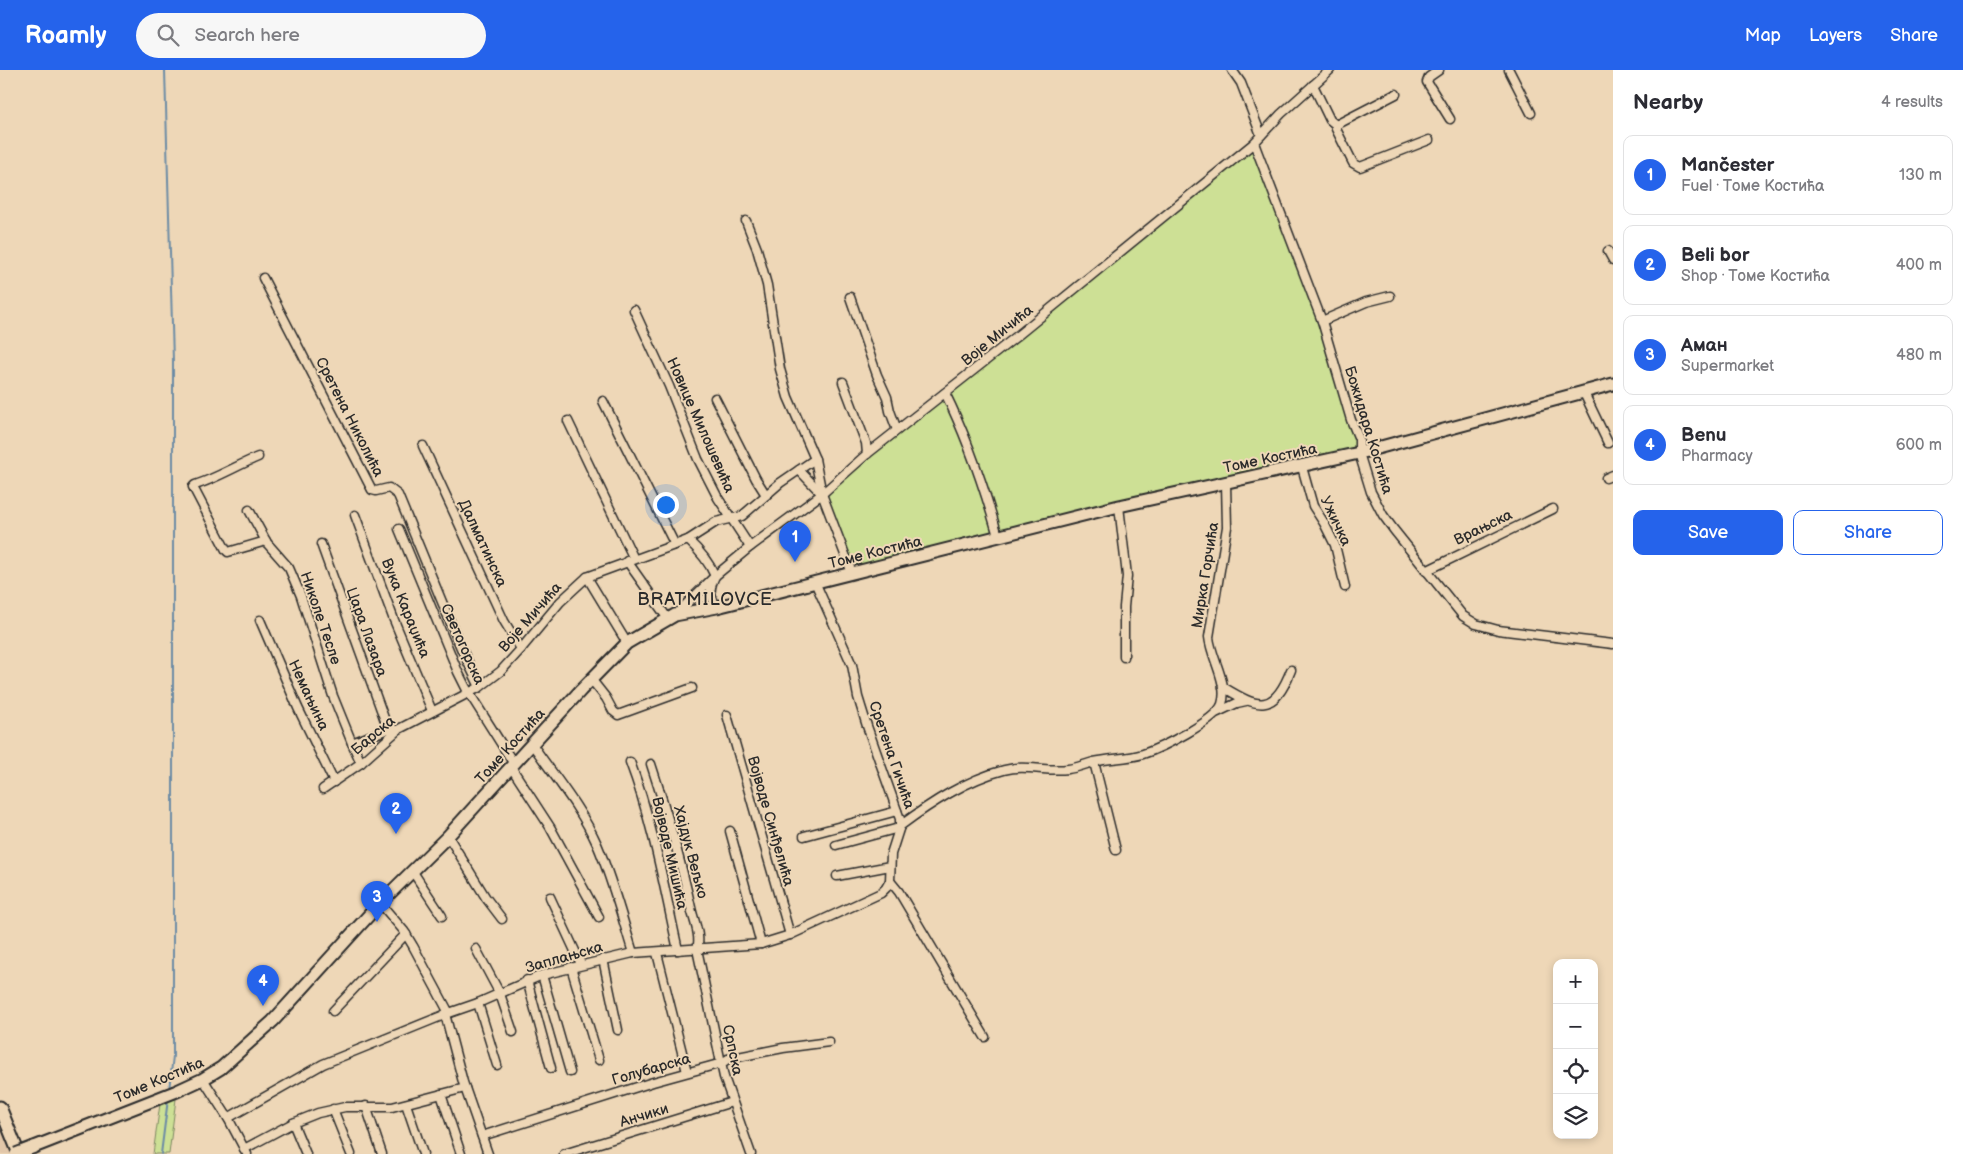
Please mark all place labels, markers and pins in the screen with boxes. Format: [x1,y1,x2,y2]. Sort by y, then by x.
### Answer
pin: 1 [779,521,811,562]
pin: 2 [380,793,412,834]
pin: 3 [361,881,393,922]
pin: 4 [247,965,279,1006]

